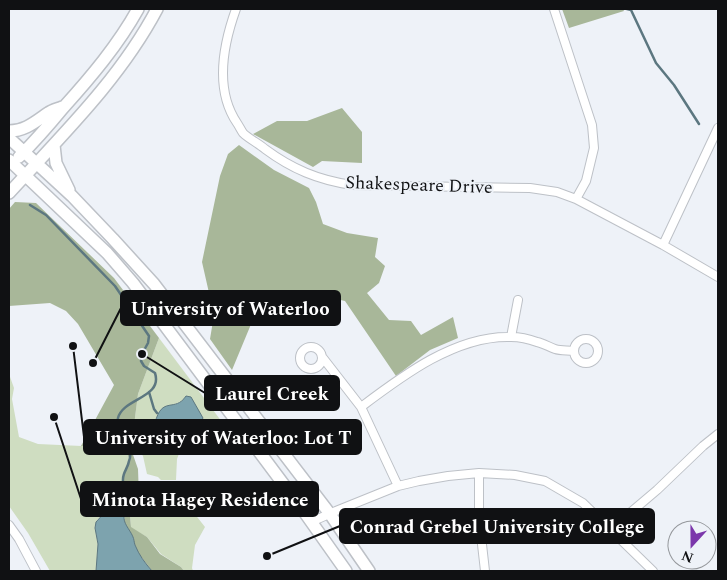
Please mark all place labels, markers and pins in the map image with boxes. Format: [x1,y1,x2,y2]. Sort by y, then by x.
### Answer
callout: University of Waterloo [121,291,340,325]
callout: Laurel Creek [205,376,339,410]
callout: University of Waterloo: Lot T [84,420,361,454]
callout: Minota Hagey Residence [81,482,318,516]
callout: Conrad Grebel University College [340,509,654,543]

